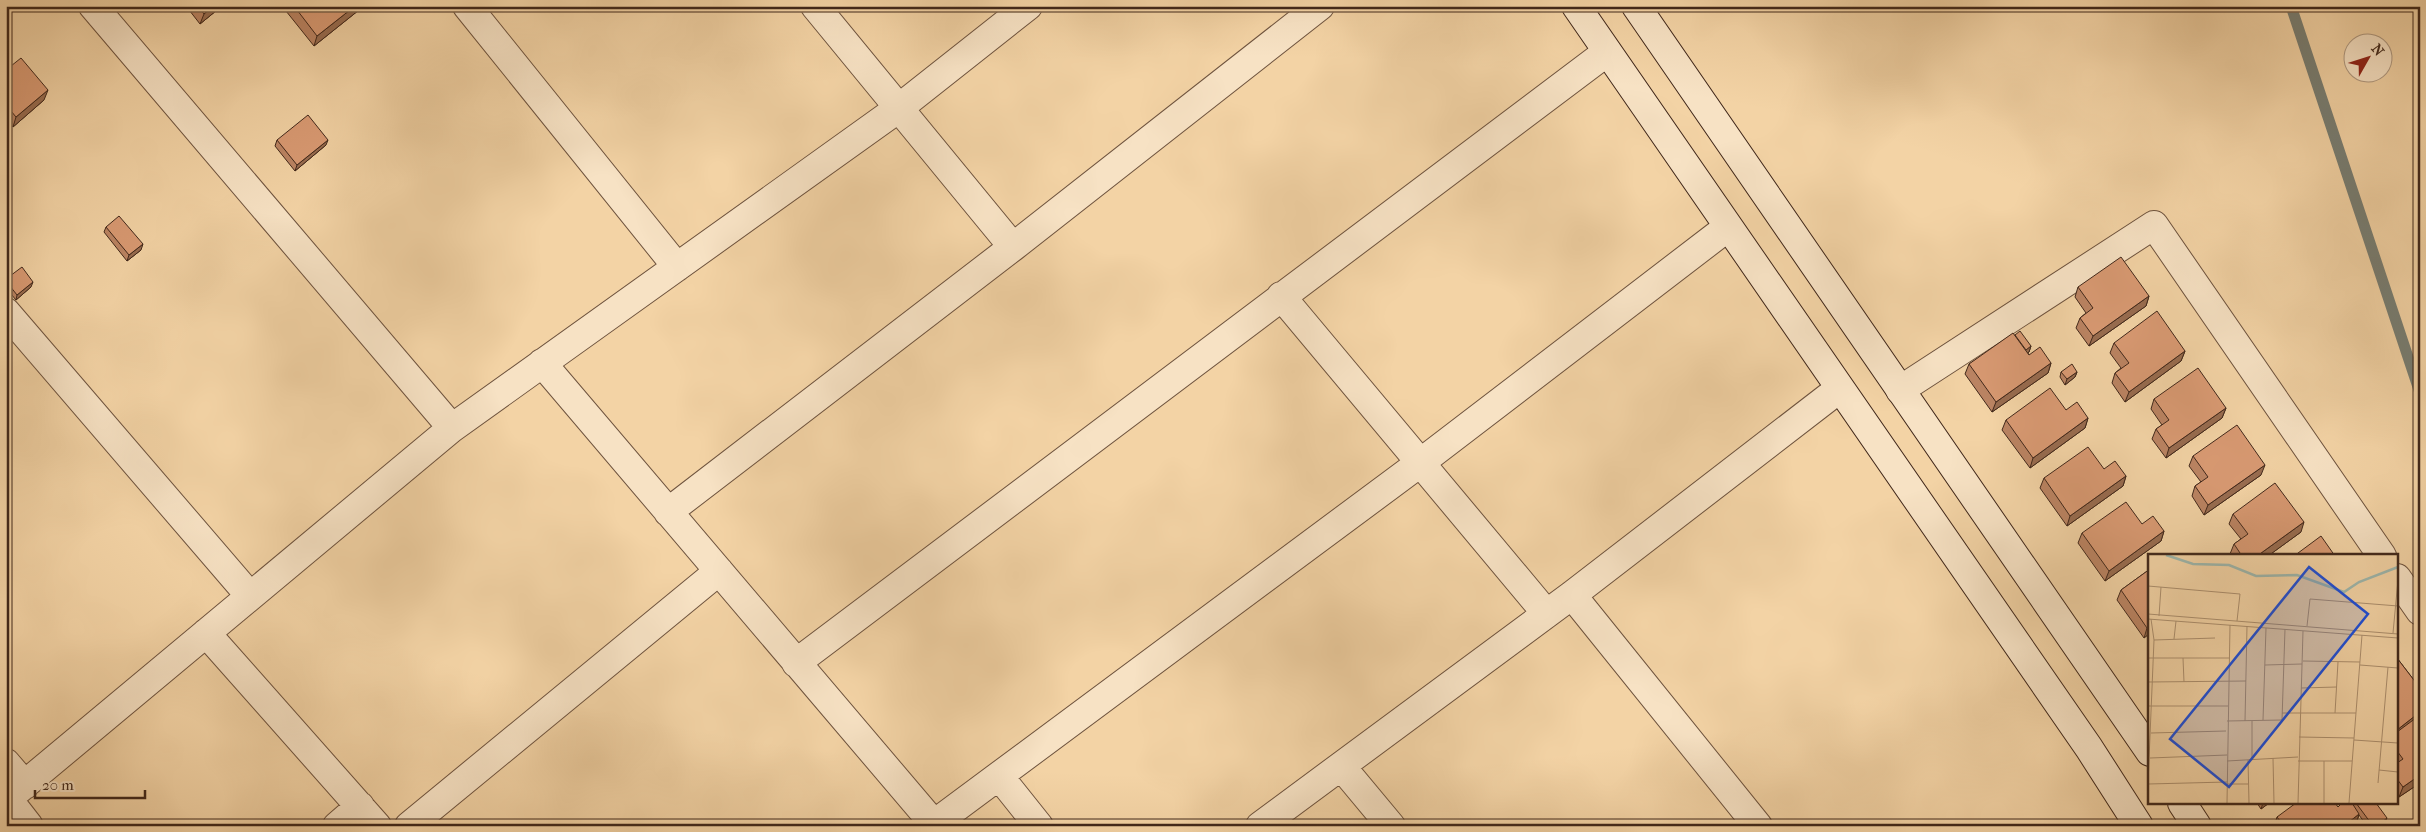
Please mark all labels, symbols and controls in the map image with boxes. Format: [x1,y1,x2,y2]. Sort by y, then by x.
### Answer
north arrow [2344,32,2394,82]
text: N [2368,41,2388,60]
inset map [2148,554,2398,804]
scale bar [35,767,145,799]
text: 20 m [42,776,74,794]

